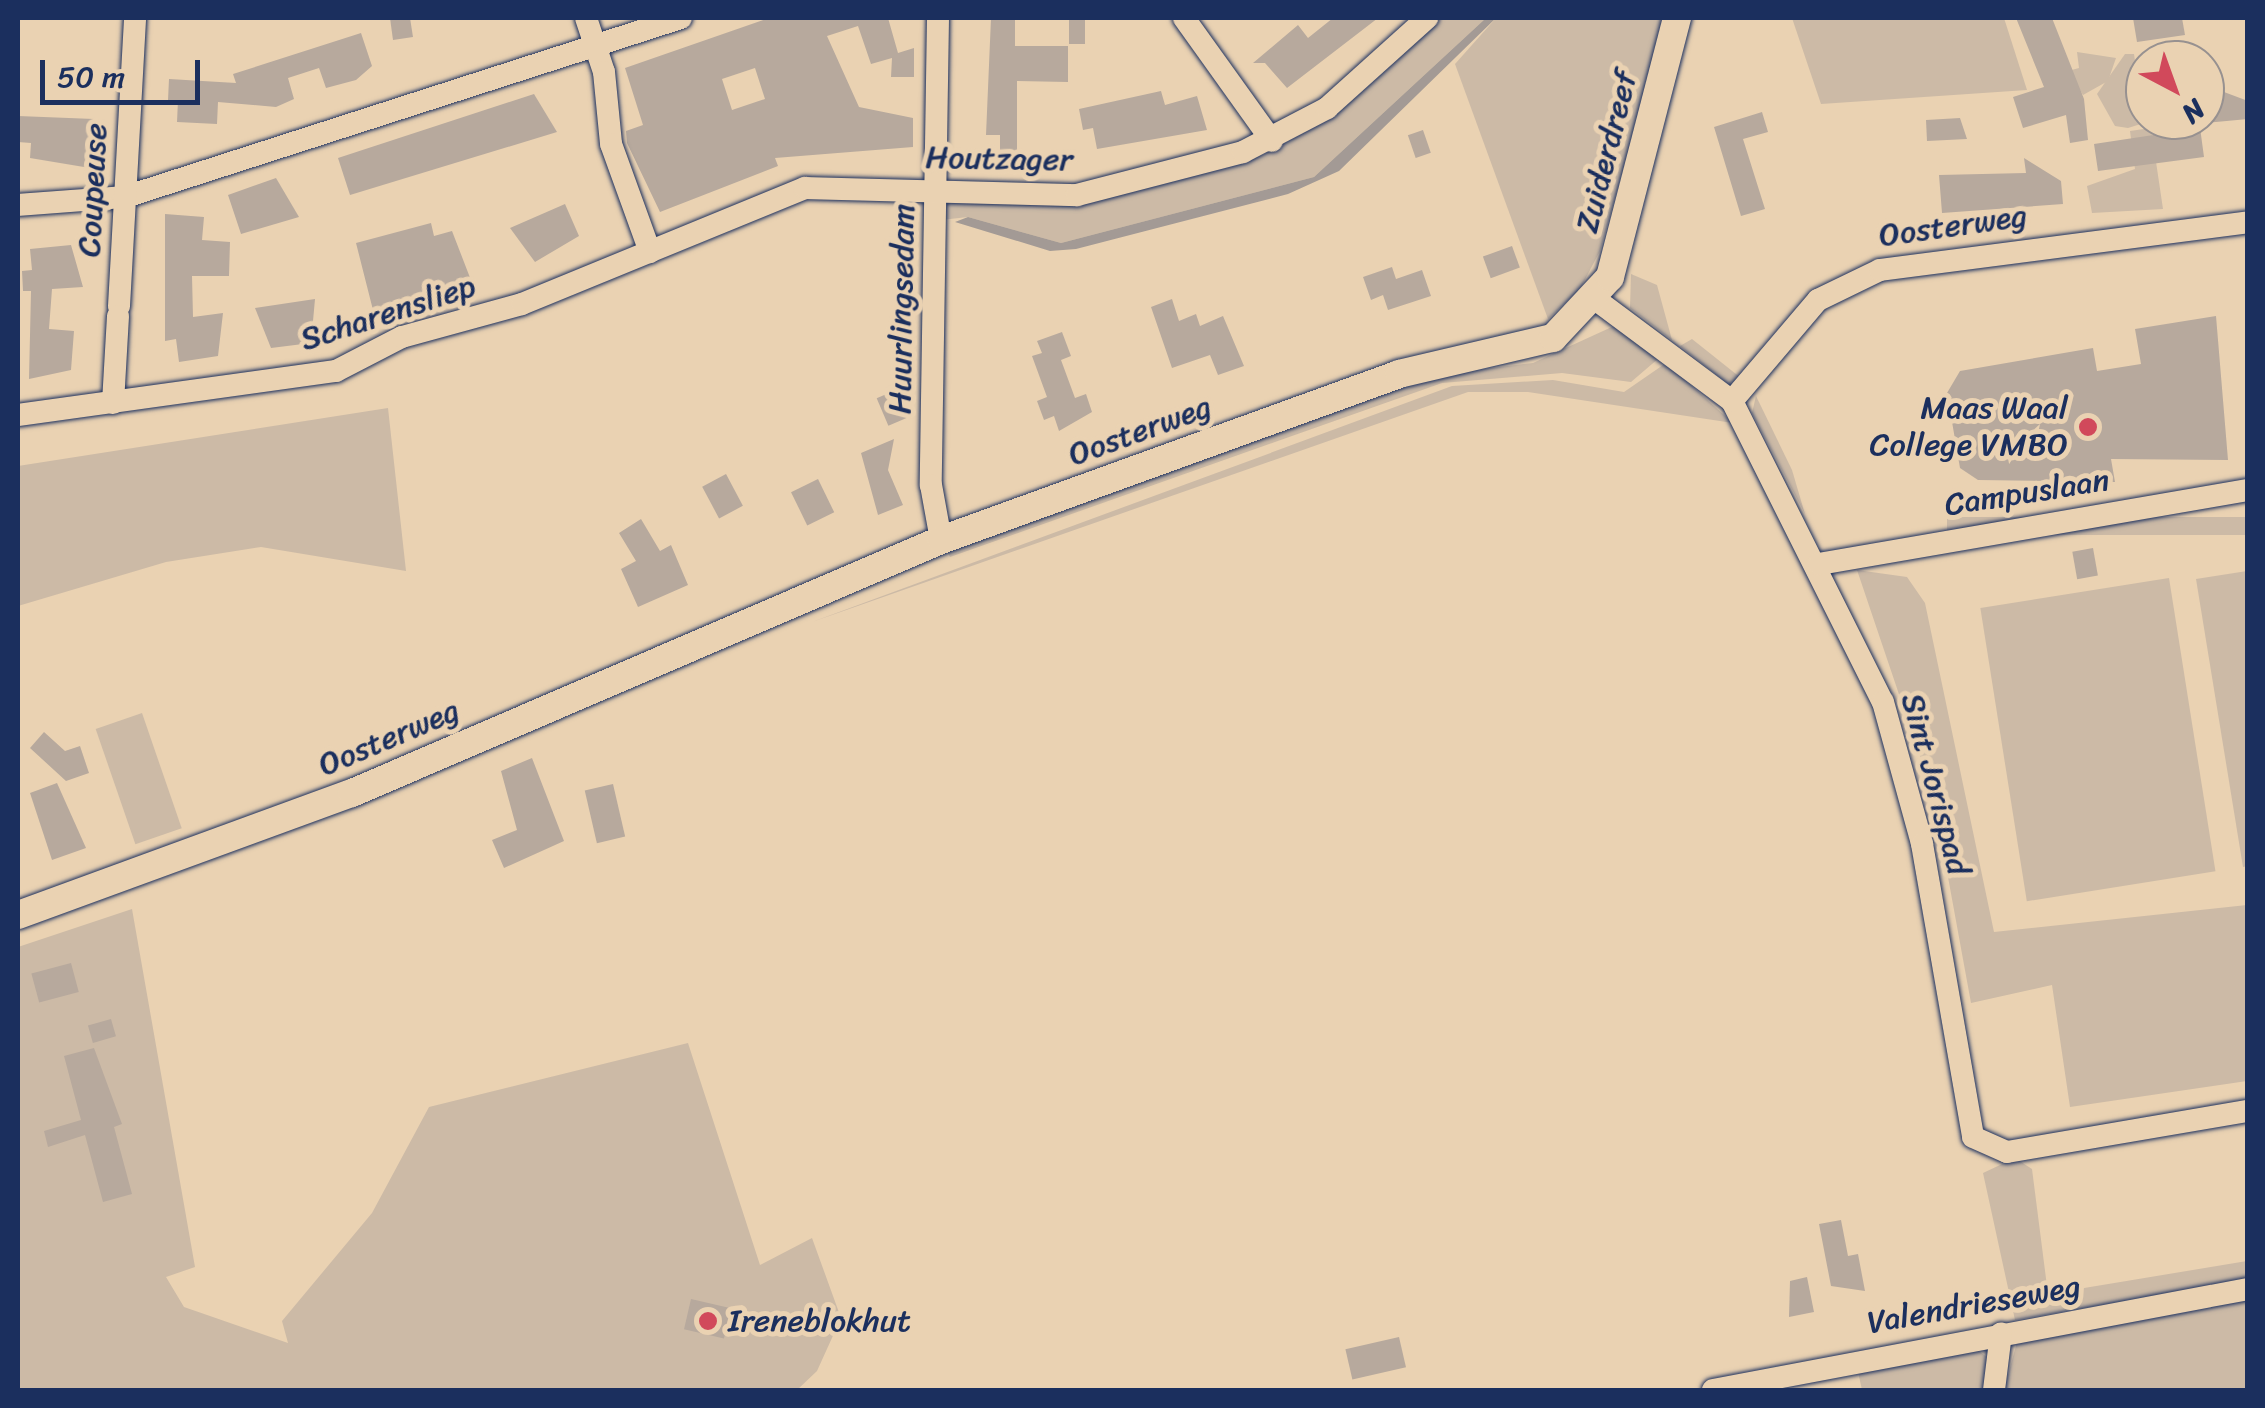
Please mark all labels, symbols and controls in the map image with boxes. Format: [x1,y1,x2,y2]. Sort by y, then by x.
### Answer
scale bar [45,40,205,102]
north arrow [2125,40,2225,140]
text: 50 m [57,50,125,104]
street label: Zuiderdreef [1568,67,1646,237]
text: N [2170,87,2217,136]
street label: Coupeuse [70,122,116,258]
street label: Houtzager [925,139,1073,179]
street label: Oosterweg [1877,197,2029,255]
street label: Huurlingsedam [881,204,923,414]
street label: Scharensliep [296,267,480,359]
street label: Oosterweg [1063,387,1217,475]
place label: Maas Waal College VMBO [1870,390,2068,465]
marker: Maas Waal College VMBO [2077,416,2099,438]
street label: Campuslaan [1942,461,2112,525]
street label: Sint Jorispad [1892,689,1978,879]
street label: Oosterweg [313,691,465,785]
street label: Valendrieseweg [1864,1267,2084,1343]
place label: Ireneblokhut [728,1302,911,1340]
marker: Ireneblokhut [697,1310,719,1332]

